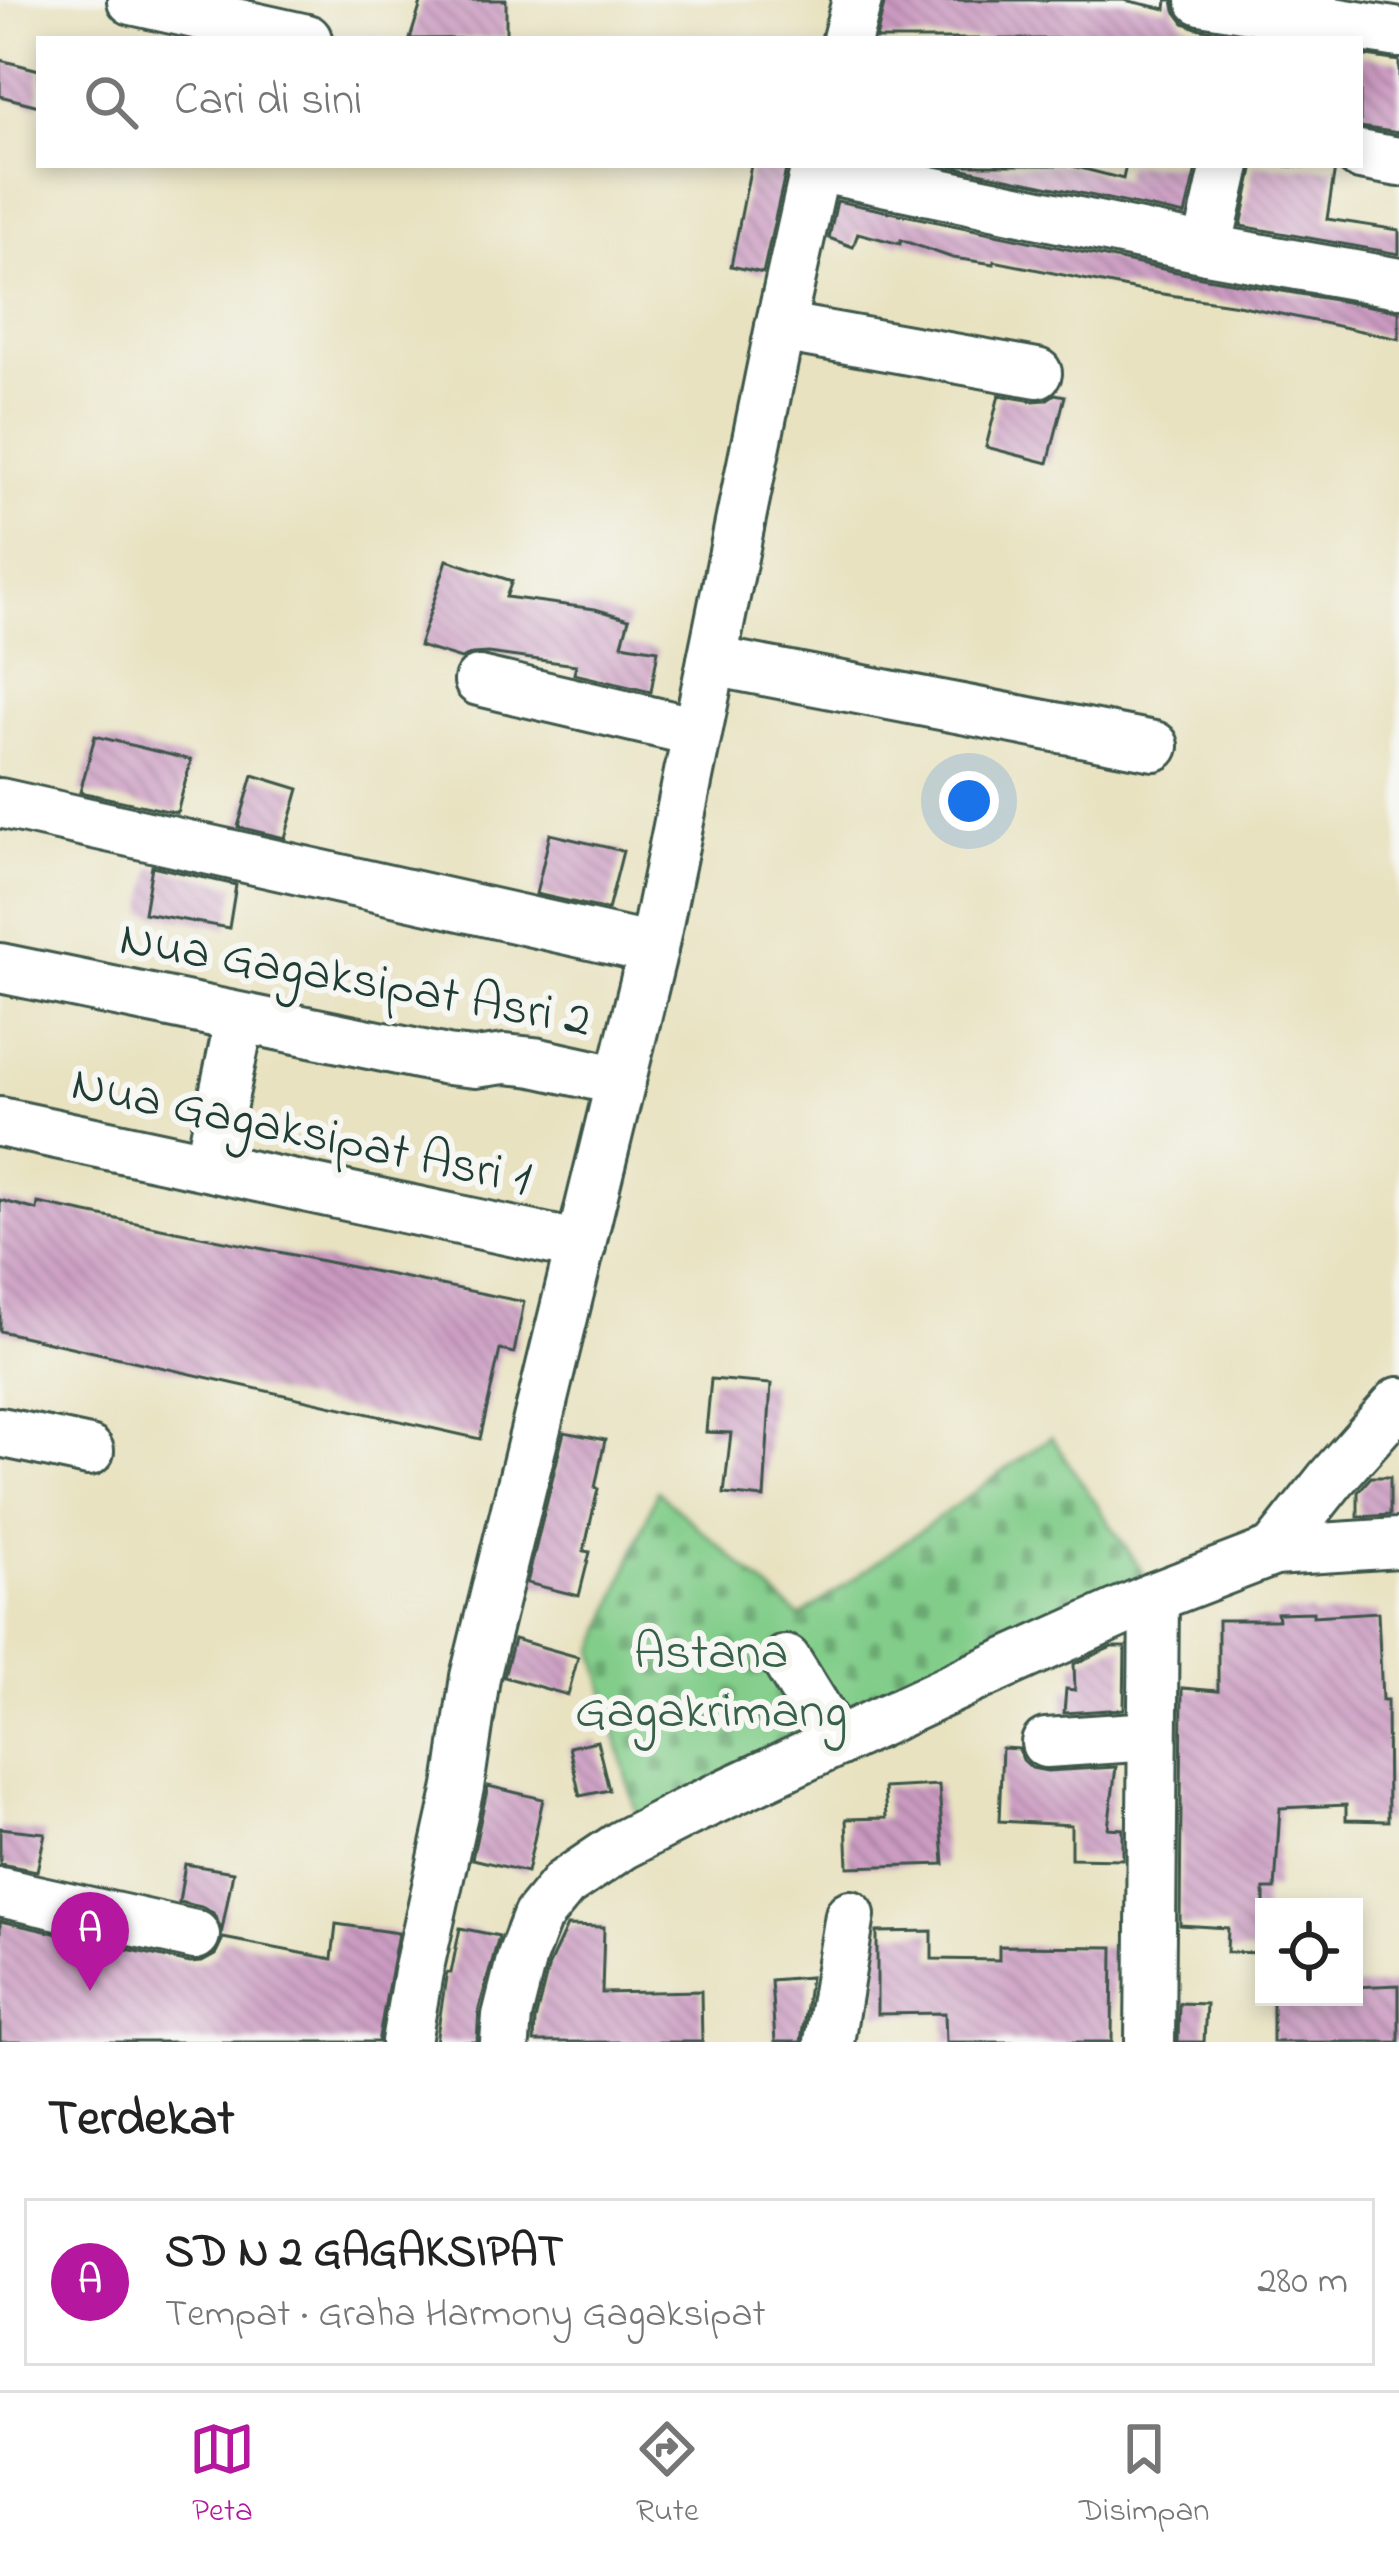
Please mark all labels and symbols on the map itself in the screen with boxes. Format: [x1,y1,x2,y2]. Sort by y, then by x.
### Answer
your location [939,771,999,831]
street label: Nua Gagaksipat Asri 2 [114,903,596,1060]
street label: Nua Gagaksipat Asri 1 [64,1048,537,1219]
park label: Astana Gagakrimang [575,1617,847,1751]
pin: A [51,1892,129,1991]

